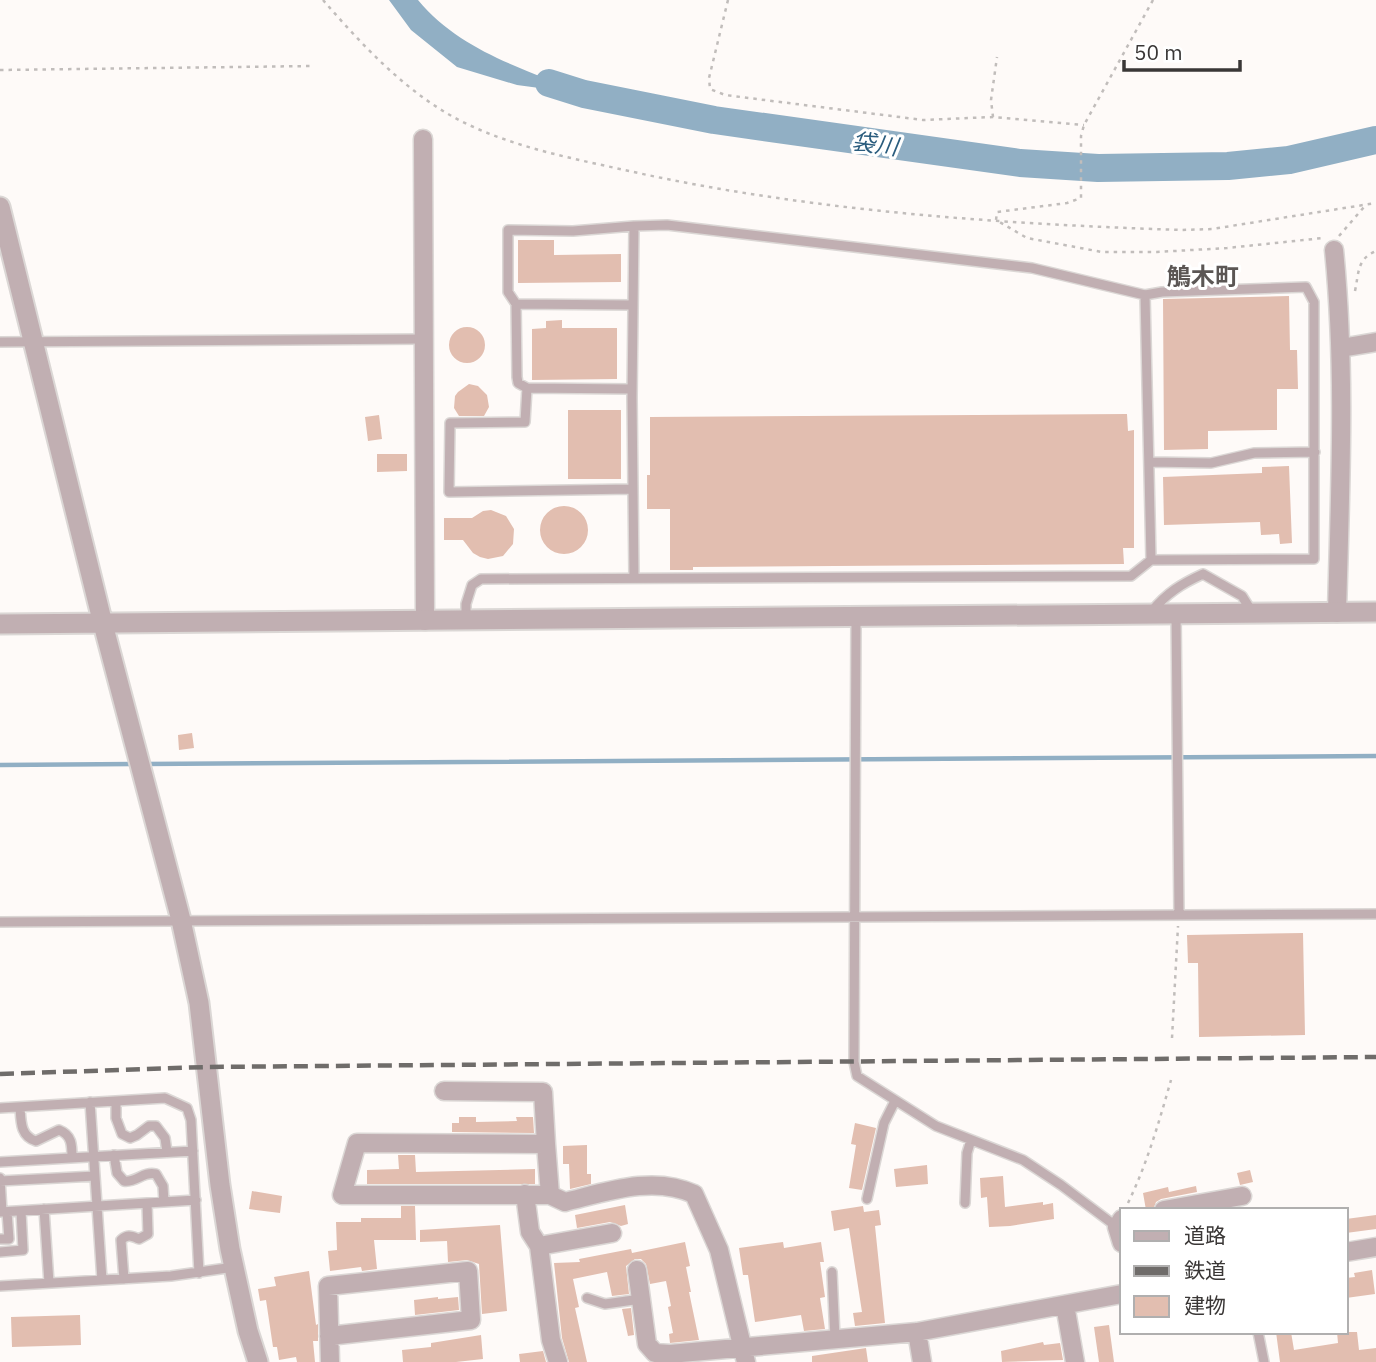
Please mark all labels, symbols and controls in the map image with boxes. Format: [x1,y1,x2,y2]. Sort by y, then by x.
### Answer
scale bar [1124,28,1240,72]
text: 50 m [1134,38,1183,66]
water label: 袋川 [850,125,903,161]
district label: 鵤木町 [1167,260,1239,292]
legend [1120,1208,1348,1334]
text: 道路 [1184,1221,1226,1249]
text: 鉄道 [1184,1256,1226,1284]
text: 建物 [1184,1291,1226,1319]

